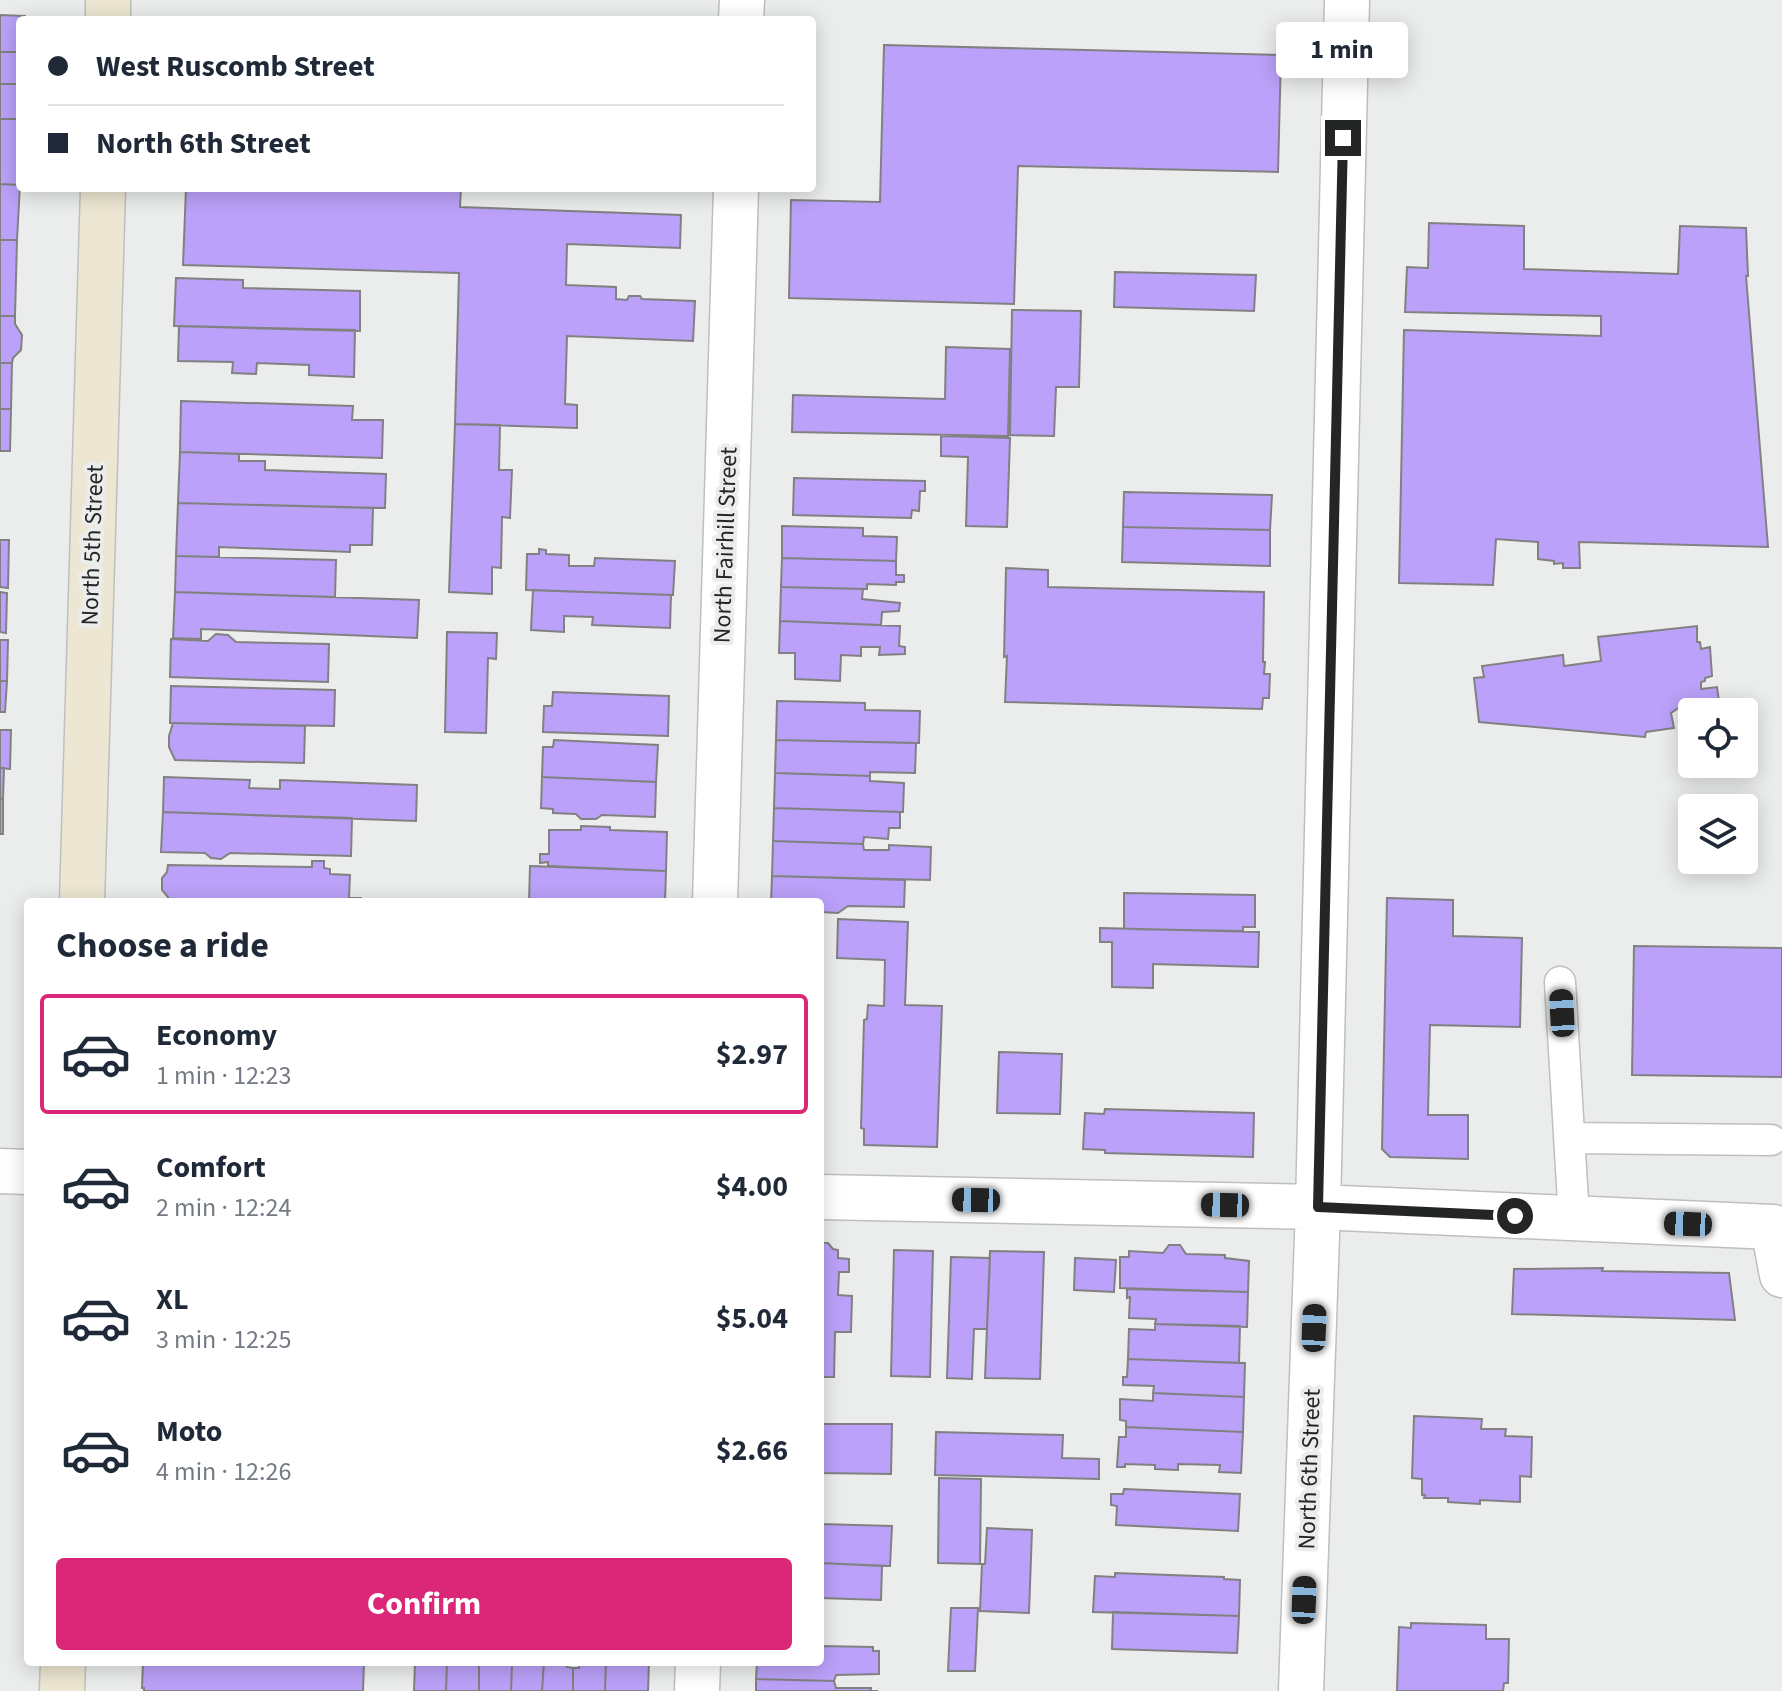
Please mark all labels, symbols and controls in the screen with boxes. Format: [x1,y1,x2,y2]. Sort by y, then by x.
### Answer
callout: 1 min [1277,22,1409,78]
text: 1 min [1310,31,1374,68]
text: West Ruscomb Street [96,45,375,88]
route end [1325,120,1361,156]
text: North 6th Street [96,122,311,165]
street label: North Fairhill Street [705,446,746,644]
street label: North 5th Street [72,464,113,626]
map controls [1678,698,1758,874]
button: locate [1678,698,1758,778]
button: layers [1678,794,1758,874]
text: Choose a ride [56,920,269,971]
car [1549,988,1575,1038]
text: Economy [156,1014,277,1057]
icon: car [60,1018,132,1090]
text: $2.97 [716,1033,788,1076]
text: 1 min · 12:23 [156,1057,291,1094]
text: Comfort [156,1146,266,1189]
icon: car [60,1150,132,1222]
text: $4.00 [716,1165,788,1208]
car [952,1188,1000,1212]
text: 2 min · 12:24 [156,1189,291,1226]
car [1201,1193,1249,1217]
route start [1497,1198,1533,1234]
car [1664,1211,1712,1237]
text: XL [156,1278,189,1321]
icon: car [60,1282,132,1354]
text: $5.04 [716,1297,788,1340]
car [1301,1304,1327,1352]
text: 3 min · 12:25 [156,1321,291,1358]
street label: North 6th Street [1289,1388,1330,1550]
text: Moto [156,1410,222,1453]
icon: car [60,1414,132,1486]
text: $2.66 [716,1429,788,1472]
text: 4 min · 12:26 [156,1453,291,1490]
button: Confirm [56,1558,792,1650]
car [1291,1576,1317,1624]

